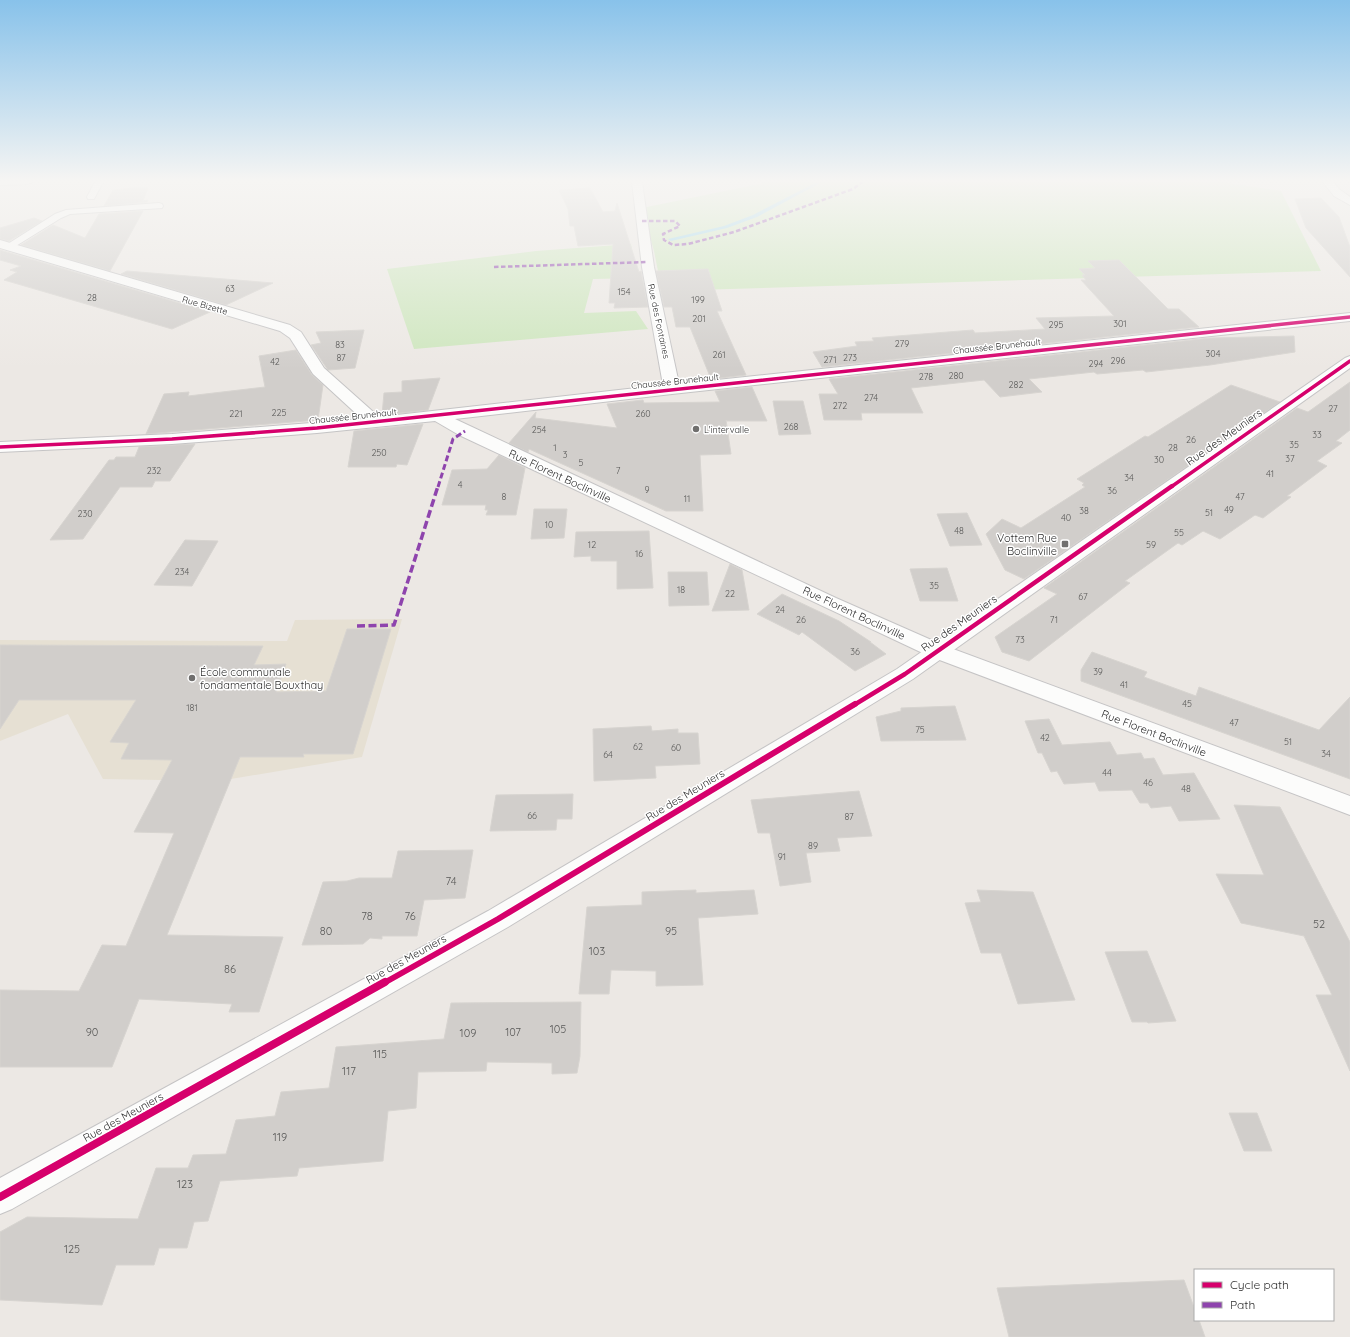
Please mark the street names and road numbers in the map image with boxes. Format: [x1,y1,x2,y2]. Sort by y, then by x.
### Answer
street label: Rue des Fontaines [646,283,672,359]
street label: Rue Bizette [181,293,229,317]
street label: Chaussée Brunehault [953,336,1041,356]
street label: Chaussée Brunehault [631,371,719,391]
street label: Chaussée Brunehault [309,406,397,426]
street label: Rue des Meuniers [1183,406,1265,468]
street label: Rue Florent Boclinville [507,446,613,506]
street label: Rue Florent Boclinville [801,583,907,643]
street label: Rue des Meuniers [918,592,1000,654]
street label: Rue Florent Boclinville [1100,707,1208,759]
street label: Rue des Meuniers [643,766,727,824]
street label: Rue des Meuniers [363,931,449,987]
street label: Rue des Meuniers [80,1089,166,1145]

